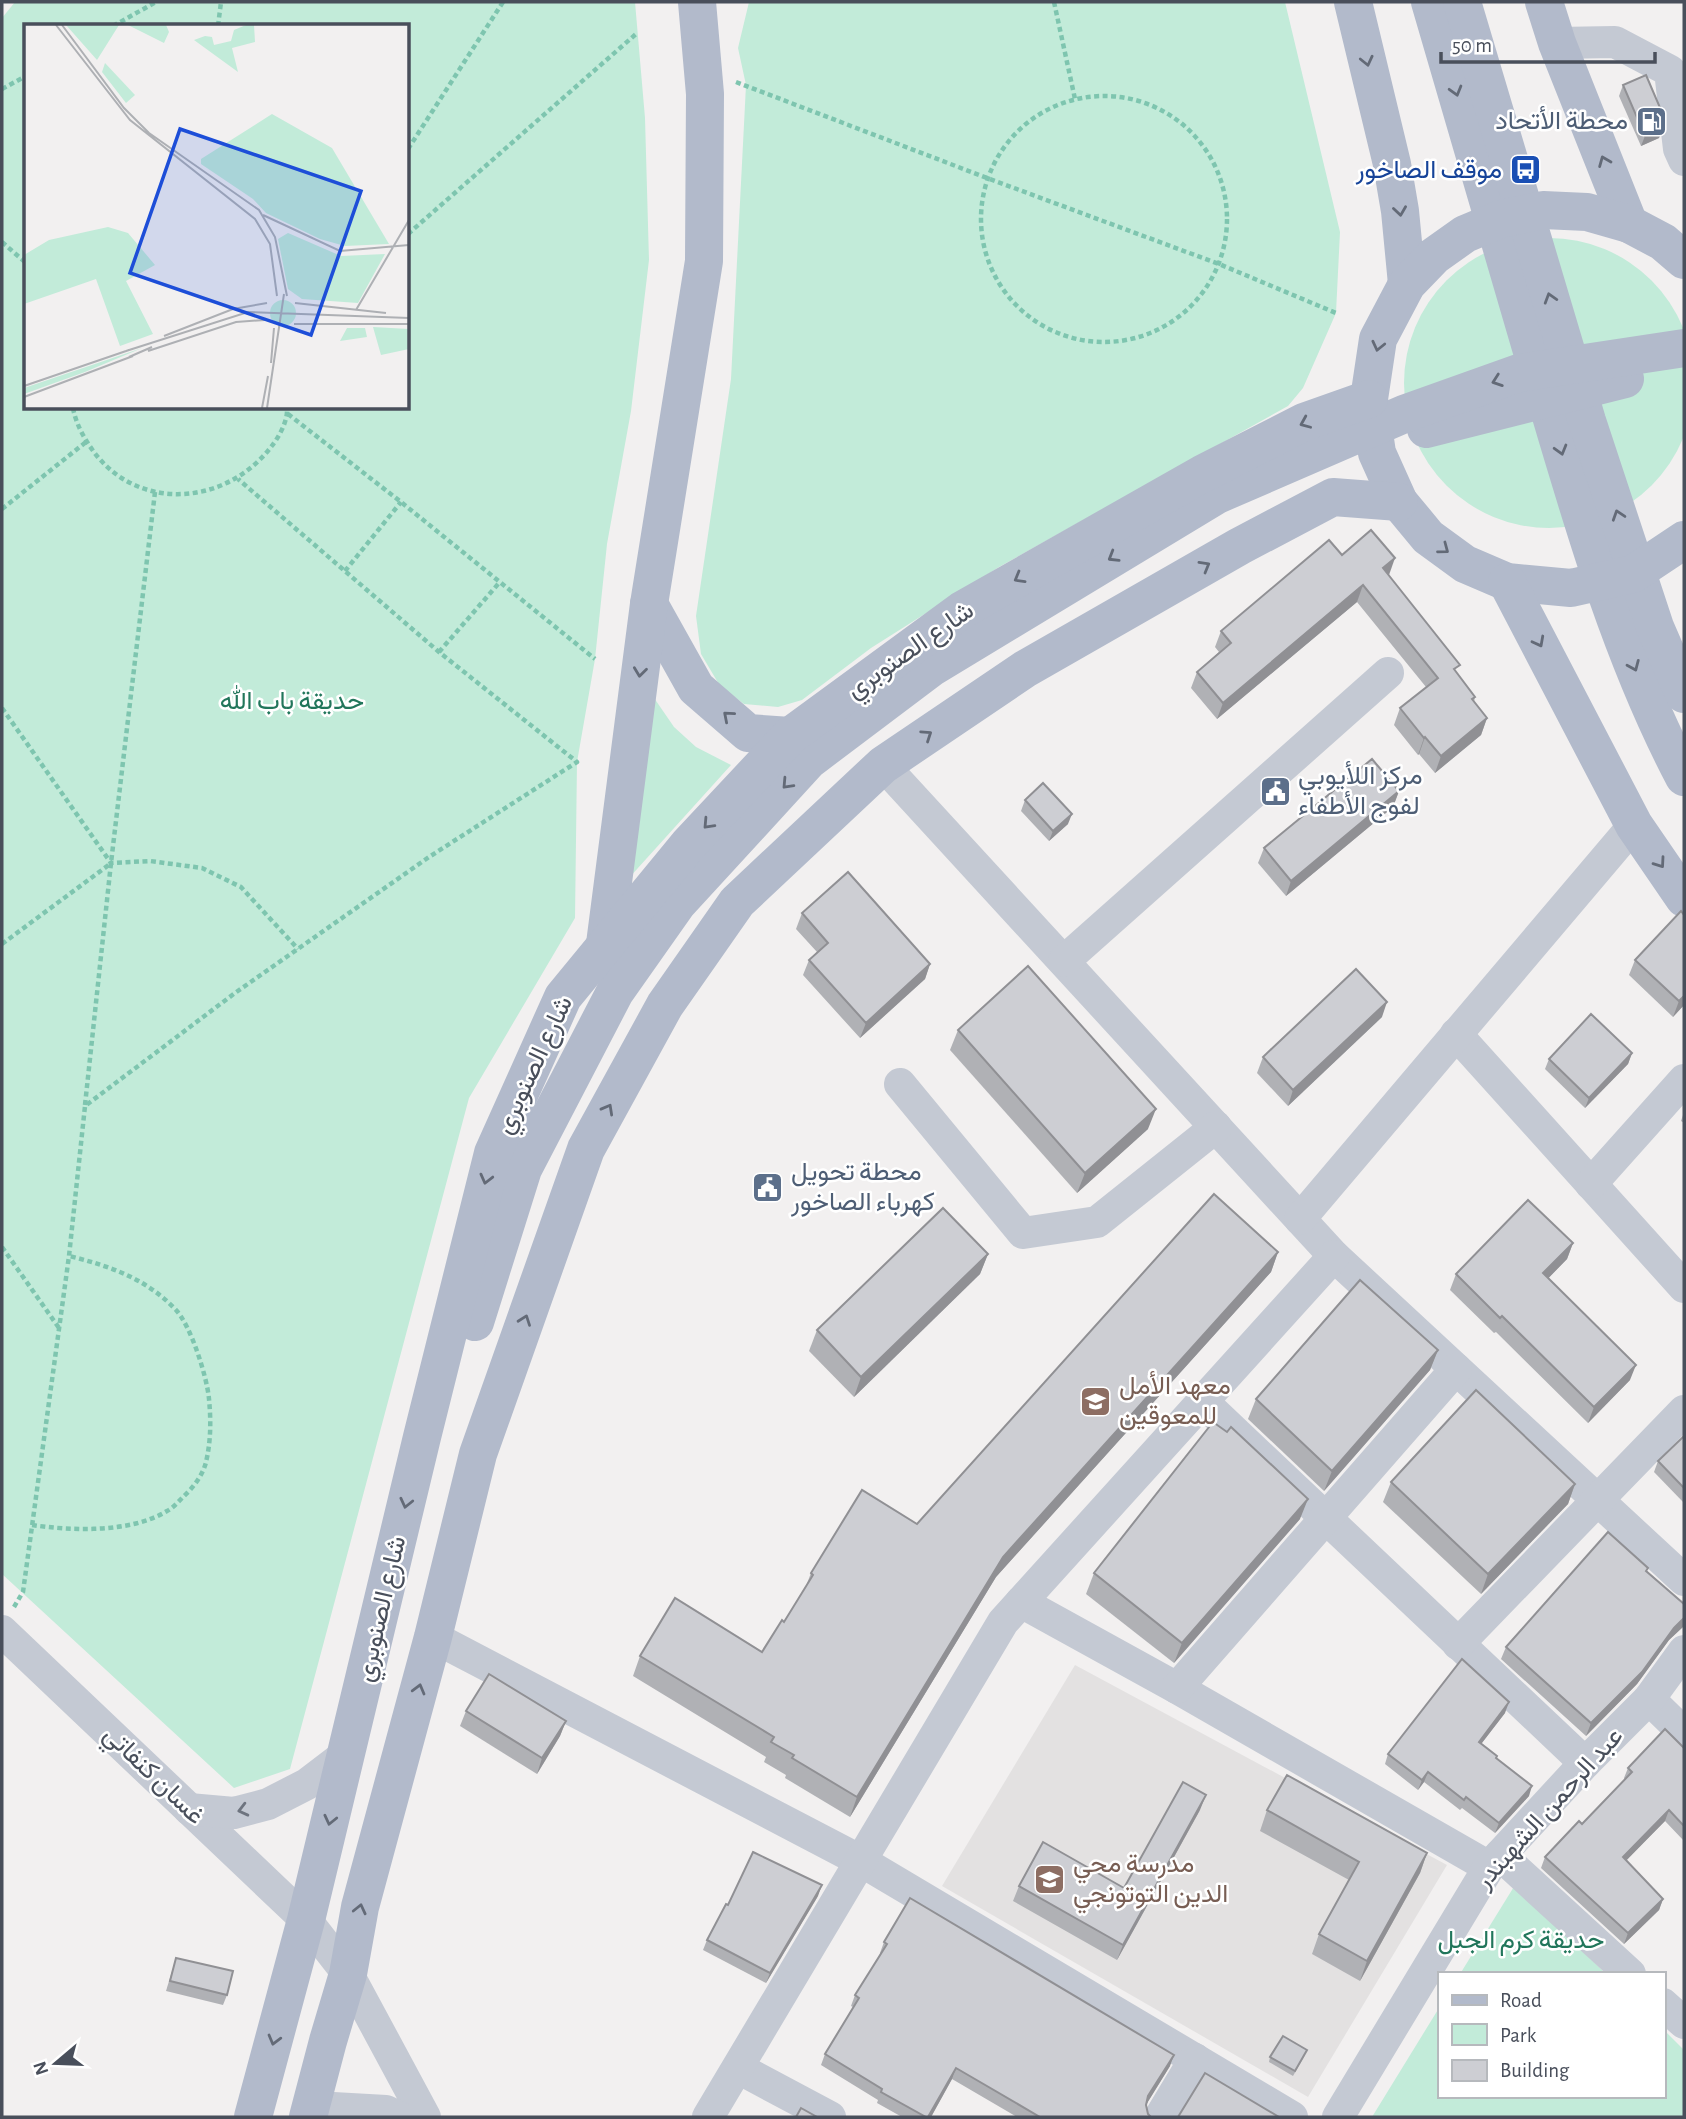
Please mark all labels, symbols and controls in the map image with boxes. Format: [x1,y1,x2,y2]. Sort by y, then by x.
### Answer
scale bar [1441,21,1654,65]
inset map [24,24,410,410]
text: 50 m [1452,35,1492,56]
one-way arrow [1359,55,1374,67]
one-way arrow [1447,85,1462,97]
fuel station icon: محطة الأتحاد [1634,104,1668,138]
place label: محطة الأتحاد [1495,105,1628,134]
bus stop icon: موقف الصاخور [1508,153,1542,187]
one-way arrow [1598,155,1612,167]
place label: موقف الصاخور [1355,157,1502,185]
one-way arrow [1392,205,1407,217]
one-way arrow [1544,292,1559,304]
one-way arrow [1372,340,1386,352]
one-way arrow [1491,373,1503,387]
one-way arrow [1300,415,1312,429]
one-way arrow [1552,444,1567,456]
one-way arrow [1612,510,1626,522]
one-way arrow [1436,540,1448,553]
one-way arrow [1107,548,1120,561]
one-way arrow [1197,561,1210,574]
one-way arrow [1013,570,1026,583]
street label: شارع الصنوبري [842,597,982,709]
one-way arrow [1530,635,1544,648]
one-way arrow [1626,658,1640,671]
one-way arrow [633,666,648,678]
park label: حديقة باب الله [220,685,364,715]
one-way arrow [723,712,736,724]
one-way arrow [919,731,932,743]
place label: مركز اللأيوبي لفوج الأطفاء [1298,760,1423,823]
public building icon: مركز اللأيوبي لفوج الأطفاء [1258,774,1292,808]
one-way arrow [782,776,795,789]
one-way arrow [703,816,716,829]
one-way arrow [1652,855,1664,868]
street label: شارع الصنوبري [491,992,584,1141]
one-way arrow [600,1104,614,1116]
place label: محطة تحويل كهرباء الصاخور [790,1159,935,1217]
public building icon: محطة تحويل كهرباء الصاخور [751,1170,785,1204]
one-way arrow [480,1173,494,1185]
one-way arrow [517,1315,531,1327]
place label: معهد الأمل للمعوقين [1119,1370,1231,1431]
school or university icon: معهد الأمل للمعوقين [1079,1384,1113,1418]
one-way arrow [400,1497,414,1509]
street label: شارع الصنوبري [352,1534,417,1686]
one-way arrow [411,1683,425,1695]
street label: غسان كنفاتي [94,1721,209,1834]
street label: عبد الرحمن الشهبندر [1470,1723,1629,1896]
one-way arrow [238,1802,250,1816]
one-way arrow [324,1814,338,1826]
place label: مدرسة محي الدين التوتونجي [1073,1851,1228,1914]
school or university icon: مدرسة محي الدين التوتونجي [1033,1862,1067,1896]
one-way arrow [352,1903,367,1915]
park label: حديقة كرم الجبل [1437,1927,1605,1956]
legend [1438,1972,1665,2098]
text: Road [1500,1990,1542,2011]
text: Park [1500,2025,1537,2046]
north arrow [21,2028,91,2098]
one-way arrow [267,2034,282,2046]
text: N [30,2059,52,2077]
text: Building [1500,2060,1570,2081]

